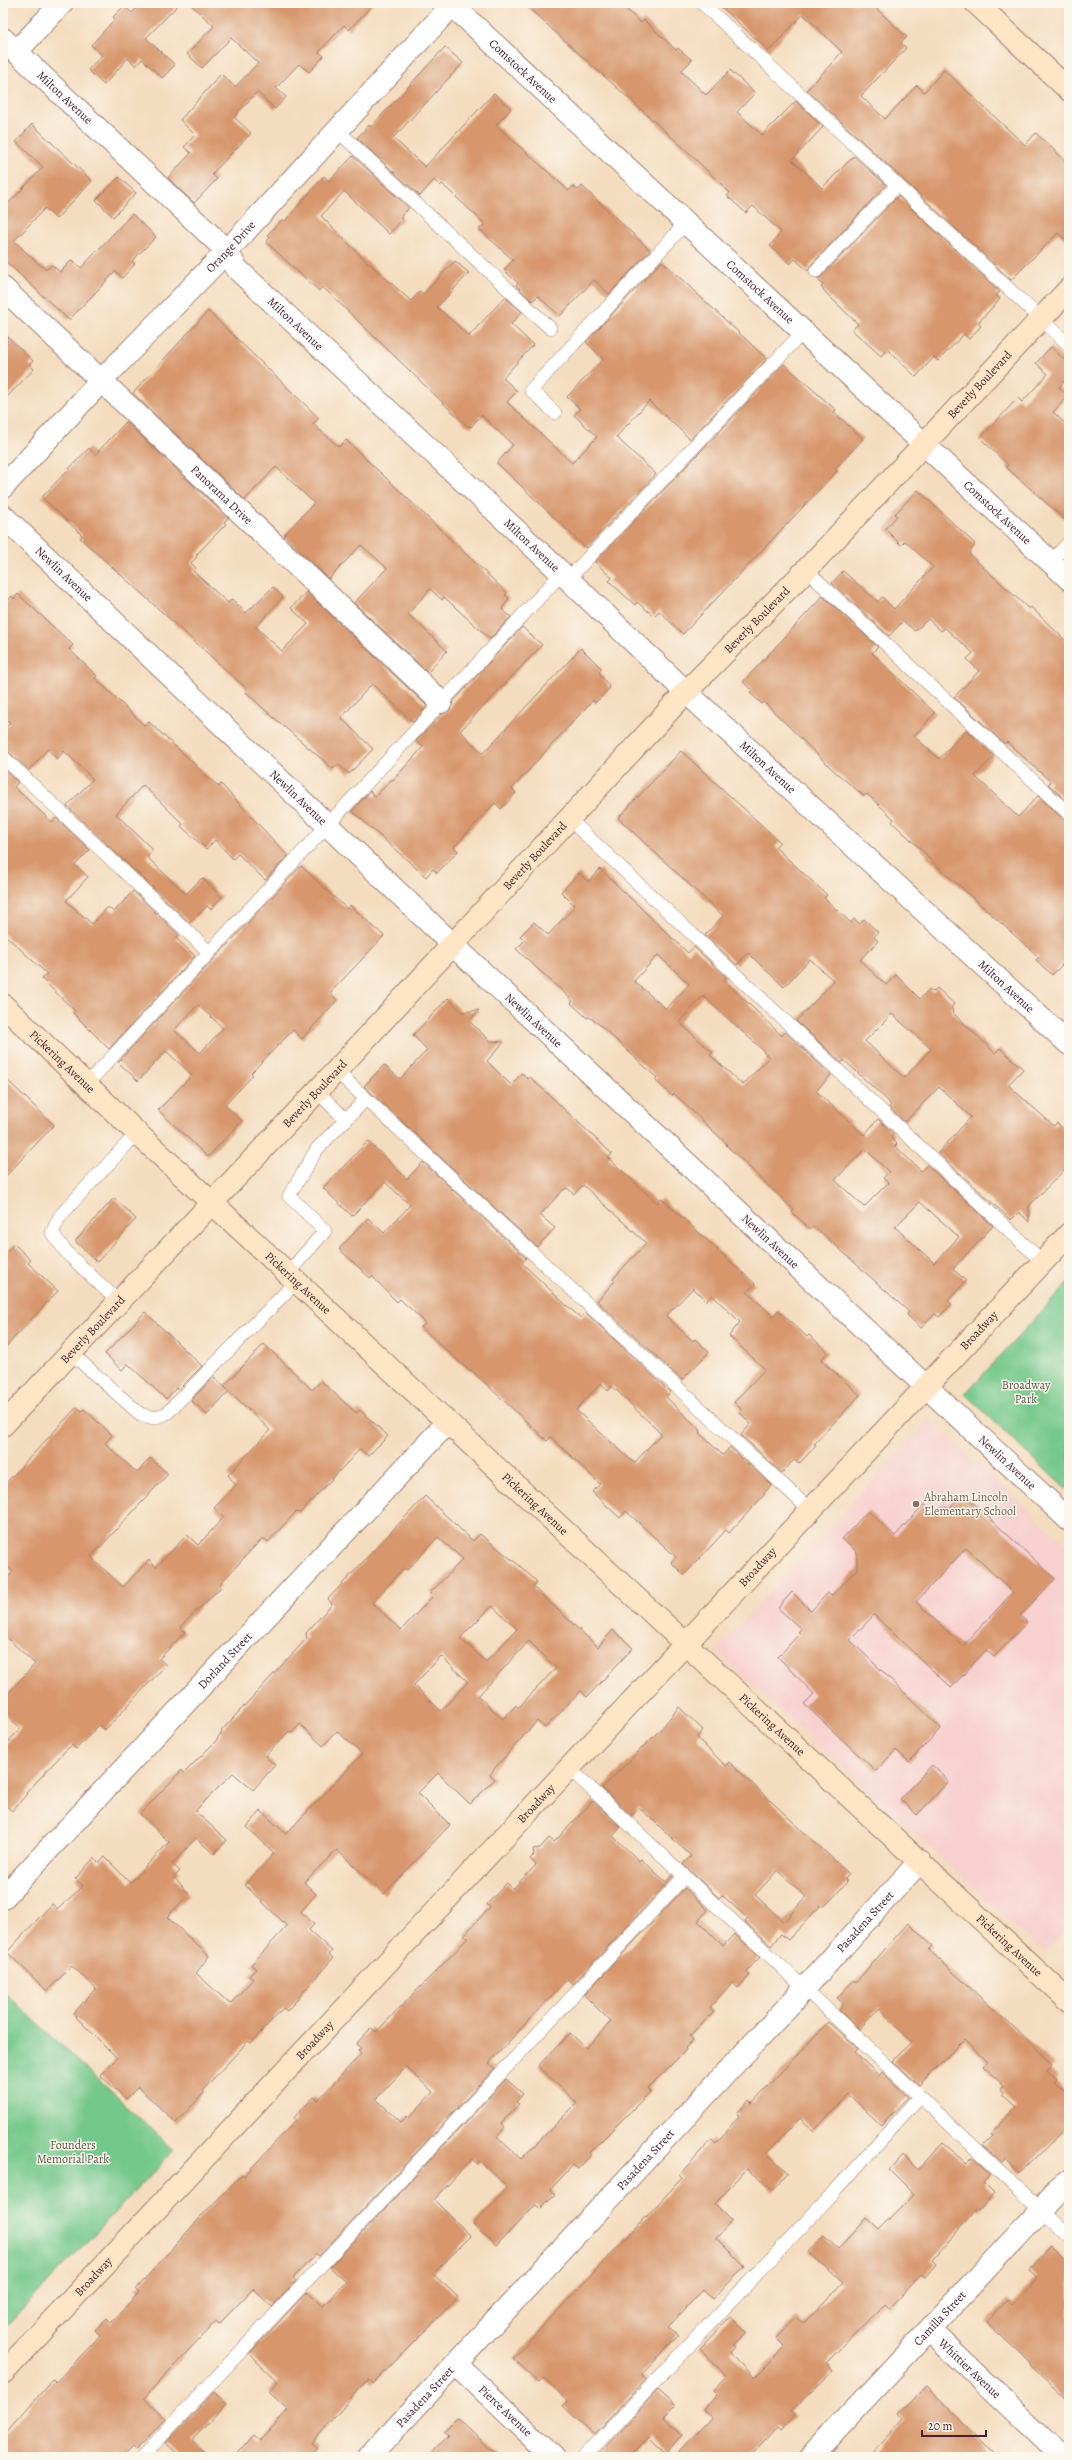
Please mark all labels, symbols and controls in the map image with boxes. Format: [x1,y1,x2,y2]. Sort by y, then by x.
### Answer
street label: Comstock Avenue [486,35,560,107]
street label: Milton Avenue [33,67,96,128]
street label: Orange Drive [202,217,259,276]
street label: Comstock Avenue [723,256,798,327]
street label: Milton Avenue [264,293,327,354]
street label: Beverly Boulevard [944,347,1016,422]
street label: Panorama Drive [187,462,256,528]
street label: Comstock Avenue [960,477,1035,548]
street label: Milton Avenue [500,515,563,575]
street label: Newlin Avenue [32,543,96,605]
street label: Beverly Boulevard [720,583,794,657]
street label: Milton Avenue [736,737,799,797]
street label: Newlin Avenue [266,766,330,829]
street label: Beverly Boulevard [499,818,571,893]
street label: Milton Avenue [975,956,1038,1016]
street label: Newlin Avenue [501,989,566,1051]
street label: Pickering Avenue [26,1027,99,1097]
street label: Beverly Boulevard [279,1056,351,1131]
street label: Newlin Avenue [738,1210,803,1272]
street label: Pickering Avenue [261,1248,335,1318]
street label: Beverly Boulevard [57,1292,129,1367]
street label: Broadway [956,1307,1002,1354]
park label: Broadway Park [1002,1377,1051,1407]
street label: Newlin Avenue [975,1432,1040,1493]
street label: Pickering Avenue [499,1469,572,1539]
place label: Abraham Lincoln Elementary School [923,1489,1016,1519]
marker: Abraham Lincoln Elementary School [911,1499,921,1509]
street label: Broadway [735,1543,780,1590]
street label: Dorland Street [194,1629,256,1693]
street label: Pickering Avenue [736,1690,809,1759]
street label: Broadway [514,1780,559,1827]
street label: Pasadena Street [833,1887,897,1956]
street label: Pickering Avenue [973,1911,1046,1980]
street label: Broadway [292,2016,337,2063]
street label: Pasadena Street [613,2125,678,2194]
park label: Founders Memorial Park [37,2137,109,2167]
street label: Broadway [71,2253,116,2300]
street label: Camilla Street [910,2287,970,2349]
street label: Whittier Avenue [934,2334,1004,2402]
street label: Pasadena Street [392,2363,457,2431]
street label: Pierce Avenue [475,2382,536,2440]
scale bar [922,2412,986,2438]
text: 20 m [928,2418,952,2434]

